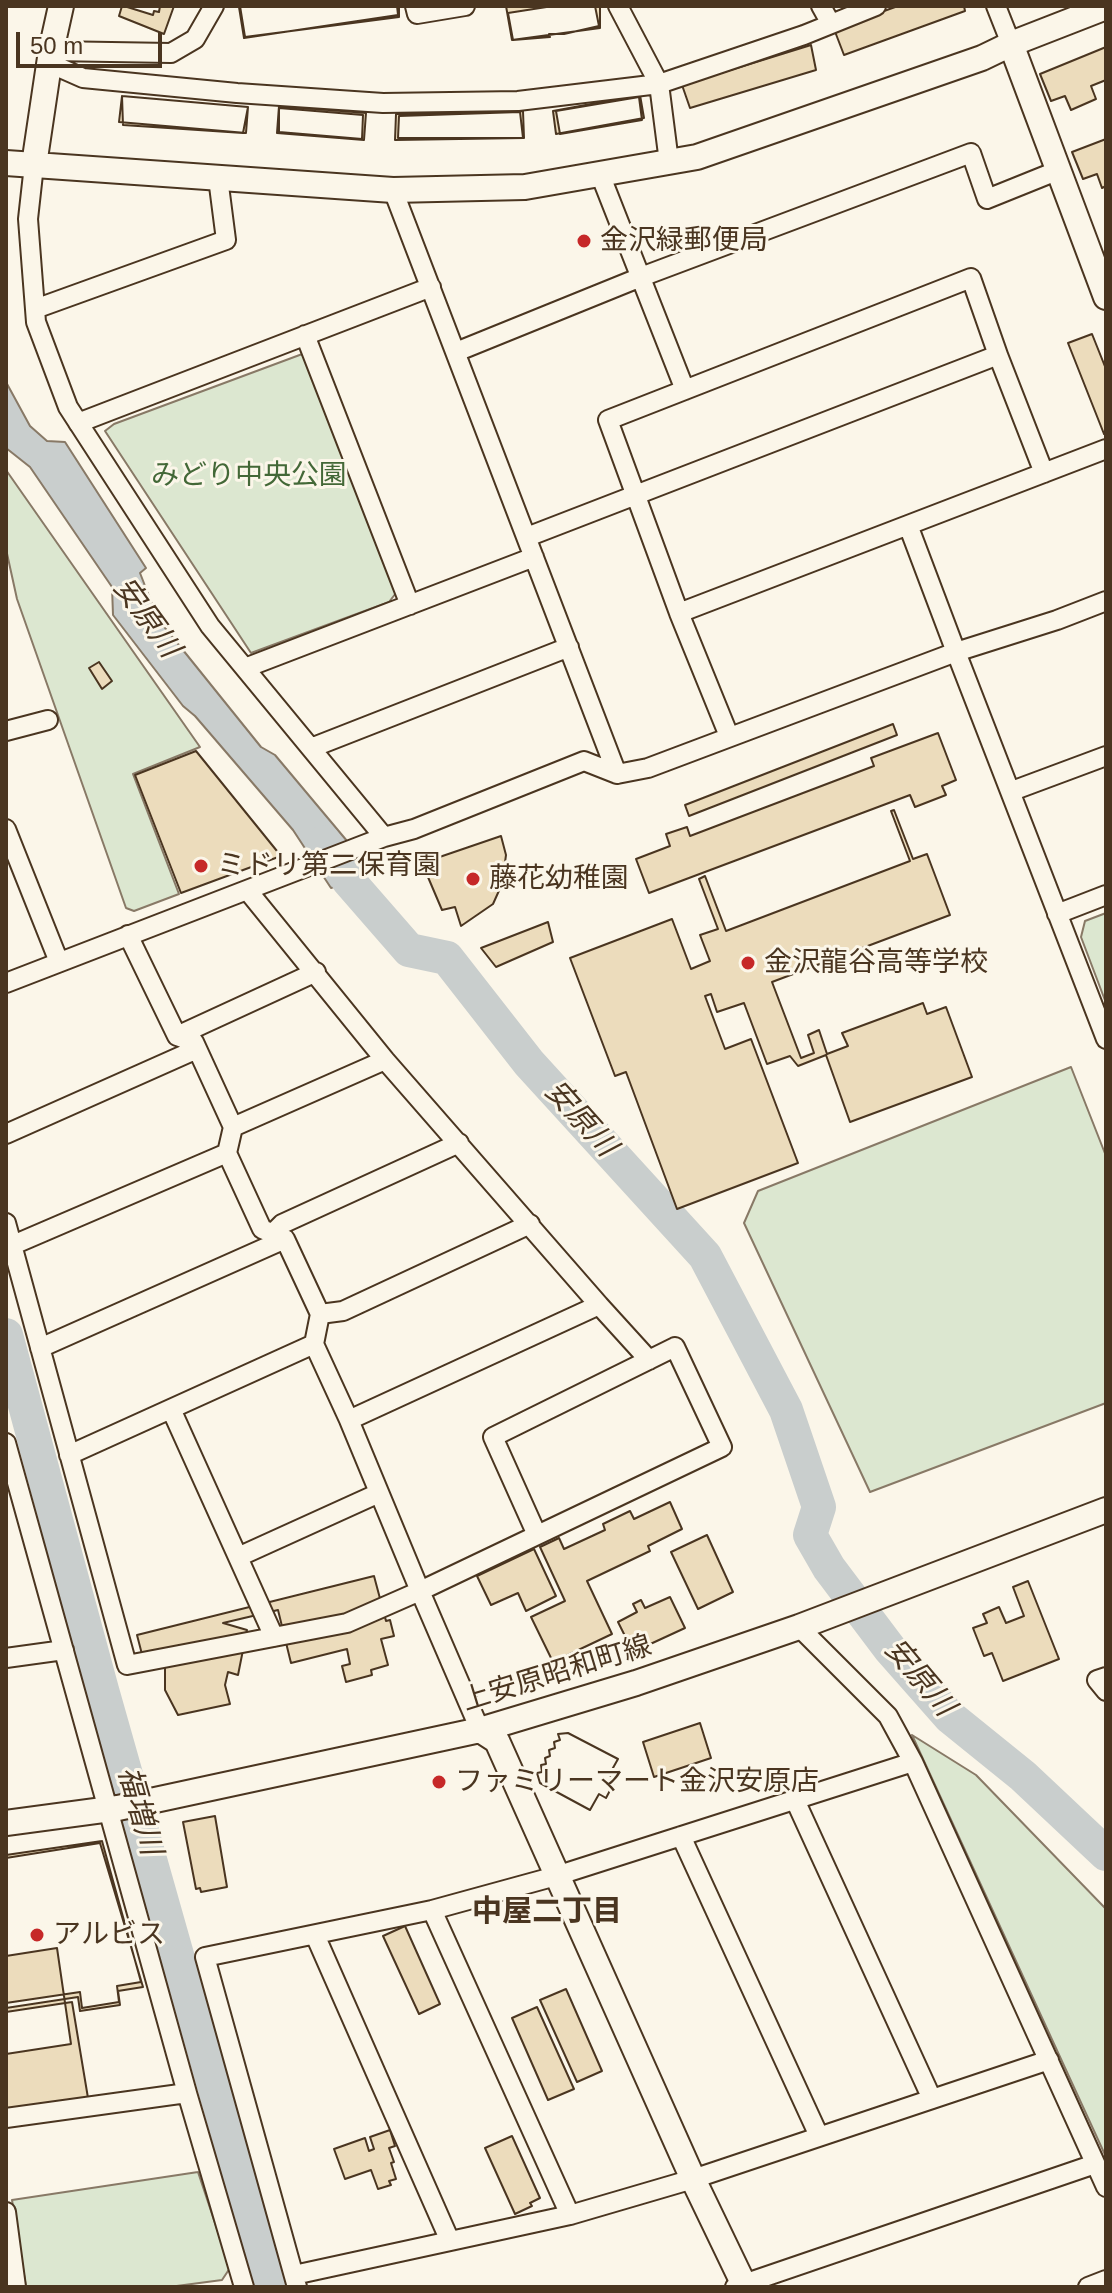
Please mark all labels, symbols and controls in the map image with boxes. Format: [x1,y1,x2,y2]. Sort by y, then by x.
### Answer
scale bar [20,16,166,66]
text: 50 m [30,32,83,59]
place label: 金沢緑郵便局 [600,224,768,258]
marker: 金沢緑郵便局 [575,232,593,250]
park label: みどり中央公園 [151,459,347,493]
water label: 安原川 [105,571,187,665]
place label: ミドリ第二保育園 [217,849,441,883]
marker: ミドリ第二保育園 [192,857,210,875]
place label: 藤花幼稚園 [489,862,629,896]
marker: 藤花幼稚園 [464,870,482,888]
place label: 金沢龍谷高等学校 [764,946,988,980]
marker: 金沢龍谷高等学校 [739,954,757,972]
water label: 安原川 [537,1074,623,1164]
street label: 上安原昭和町線 [458,1629,656,1719]
water label: 安原川 [876,1632,962,1724]
water label: 福増川 [109,1763,169,1859]
place label: ファミリーマート金沢安原店 [455,1765,819,1799]
marker: ファミリーマート金沢安原店 [430,1773,448,1791]
district label: 中屋二丁目 [472,1895,622,1931]
place label: アルビス [53,1918,165,1952]
marker: アルビス [28,1926,46,1944]

